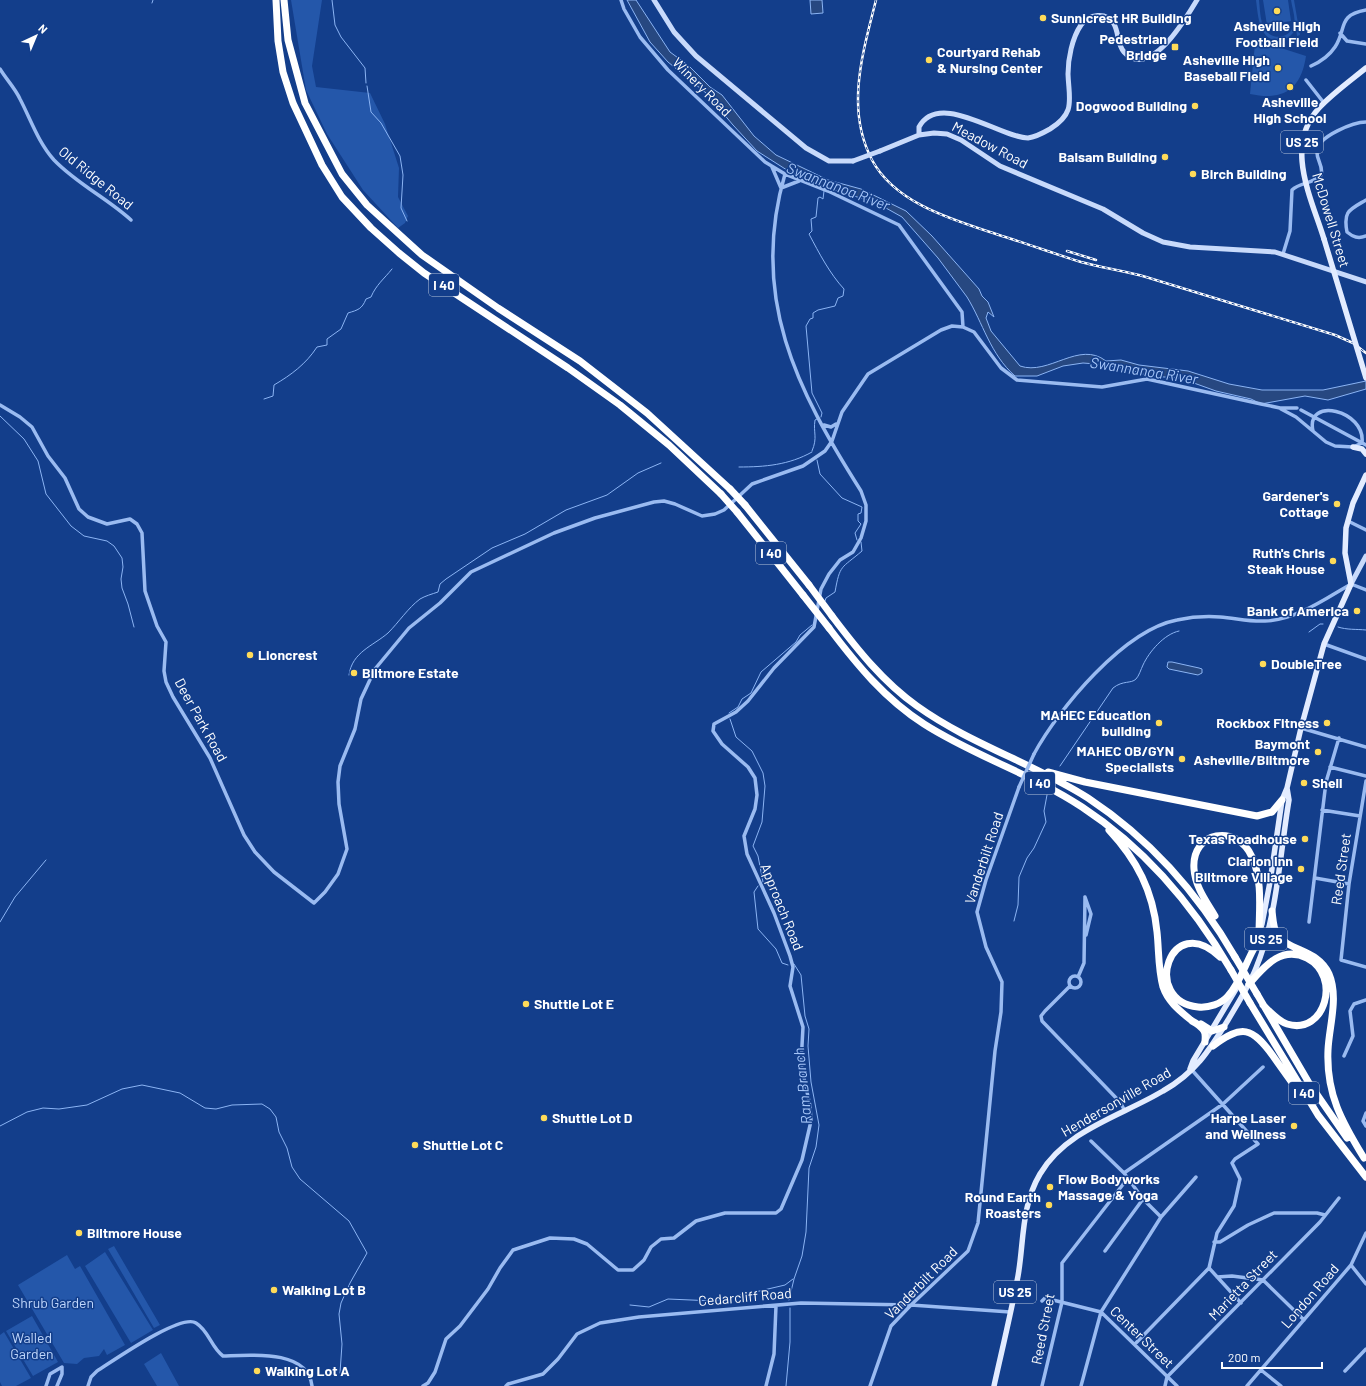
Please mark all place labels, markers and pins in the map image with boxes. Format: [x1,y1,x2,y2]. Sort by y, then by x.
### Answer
marker: Asheville High Football Field [1272,6,1282,16]
place label: Sunnicrest HR Building [1051,9,1192,26]
marker: Sunnicrest HR Building [1038,13,1048,23]
place label: Asheville High Football Field [1233,17,1321,50]
place label: Pedestrian Bridge [1100,30,1167,63]
marker: Pedestrian Bridge [1170,42,1180,52]
place label: Courtyard Rehab & Nursing Center [937,43,1043,76]
place label: Asheville High Baseball Field [1183,51,1270,84]
marker: Courtyard Rehab & Nursing Center [924,55,934,65]
marker: Asheville High Baseball Field [1273,63,1283,73]
marker: Asheville High School [1285,82,1295,92]
place label: Asheville High School [1253,93,1327,126]
place label: Dogwood Building [1076,97,1187,114]
marker: Dogwood Building [1190,101,1200,111]
place label: Balsam Building [1058,148,1157,165]
marker: Balsam Building [1160,152,1170,162]
place label: Birch Building [1201,165,1287,182]
marker: Birch Building [1188,169,1198,179]
place label: Gardener's Cottage [1262,487,1329,520]
marker: Gardener's Cottage [1332,499,1342,509]
place label: Ruth's Chris Steak House [1247,544,1325,577]
marker: Ruth's Chris Steak House [1328,556,1338,566]
place label: Bank of America [1247,602,1349,619]
marker: Bank of America [1352,606,1362,616]
place label: Lioncrest [258,646,318,663]
marker: Lioncrest [245,650,255,660]
place label: DoubleTree [1271,655,1342,672]
marker: DoubleTree [1258,659,1268,669]
place label: Biltmore Estate [362,664,459,681]
marker: Biltmore Estate [349,668,359,678]
place label: MAHEC Education building [1040,706,1151,739]
place label: Rockbox Fitness [1216,714,1319,731]
marker: MAHEC Education building [1154,718,1164,728]
marker: Rockbox Fitness [1322,718,1332,728]
place label: Baymont Asheville/Biltmore [1194,735,1310,768]
place label: MAHEC OB/GYN Specialists [1077,742,1174,775]
marker: Baymont Asheville/Biltmore [1313,747,1323,757]
marker: MAHEC OB/GYN Specialists [1177,754,1187,764]
place label: Shell [1312,774,1342,791]
marker: Shell [1299,778,1309,788]
place label: Texas Roadhouse [1189,830,1297,847]
marker: Texas Roadhouse [1300,834,1310,844]
place label: Clarion Inn Biltmore Village [1195,852,1293,885]
marker: Clarion Inn Biltmore Village [1296,864,1306,874]
place label: Shuttle Lot E [534,995,614,1012]
marker: Shuttle Lot E [521,999,531,1009]
place label: Shuttle Lot D [552,1109,633,1126]
place label: Harpe Laser and Wellness [1205,1109,1287,1142]
marker: Shuttle Lot D [539,1113,549,1123]
marker: Harpe Laser and Wellness [1289,1121,1299,1131]
place label: Shuttle Lot C [423,1136,503,1153]
marker: Shuttle Lot C [410,1140,420,1150]
place label: Flow Bodyworks Massage & Yoga [1058,1170,1160,1203]
marker: Flow Bodyworks Massage & Yoga [1045,1182,1055,1192]
place label: Round Earth Roasters [965,1188,1041,1221]
marker: Round Earth Roasters [1044,1200,1054,1210]
place label: Biltmore House [87,1224,182,1241]
marker: Biltmore House [74,1228,84,1238]
place label: Walking Lot B [282,1281,366,1298]
marker: Walking Lot B [269,1285,279,1295]
place label: Walking Lot A [265,1362,350,1379]
marker: Walking Lot A [252,1366,262,1376]

